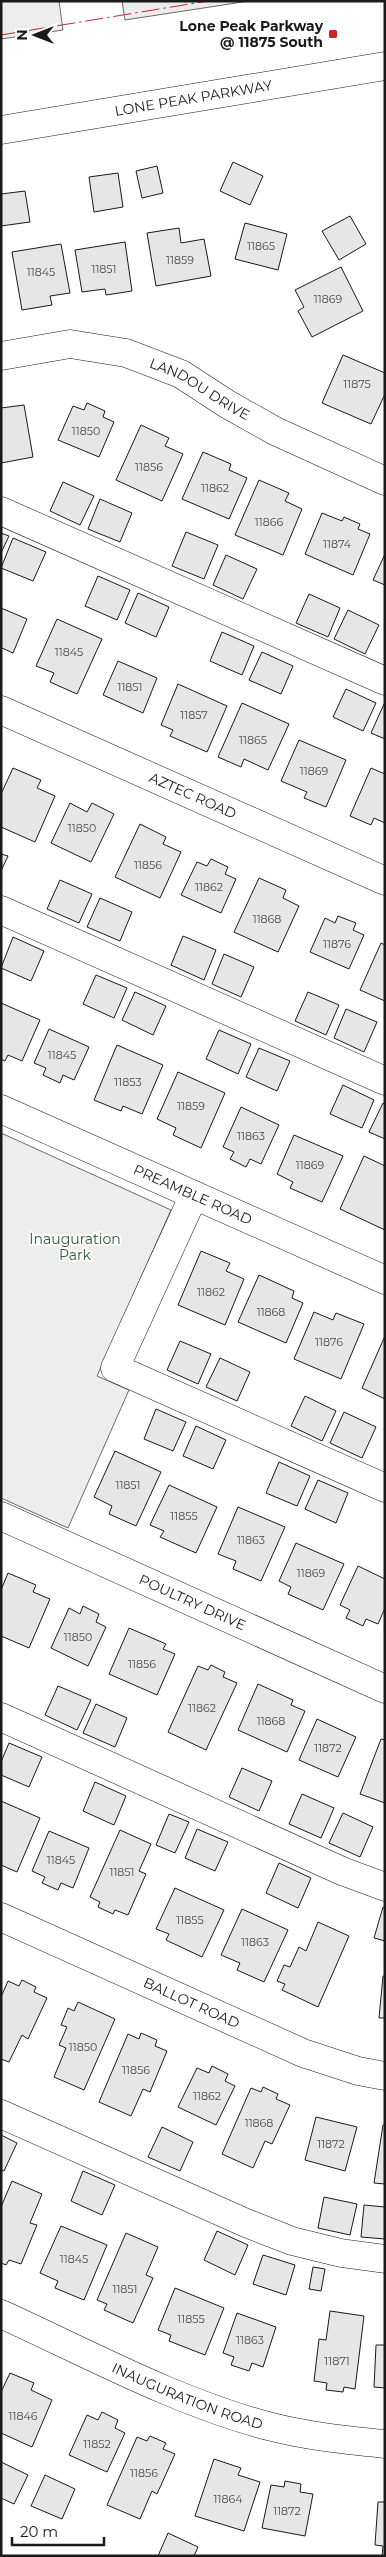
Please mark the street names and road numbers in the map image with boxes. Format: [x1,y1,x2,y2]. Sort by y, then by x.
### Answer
street label: LONE PEAK PARKWAY [113,76,274,120]
street label: LANDOU DRIVE [147,354,253,424]
street label: AZTEC ROAD [146,768,239,823]
street label: PREAMBLE ROAD [131,1160,255,1229]
street label: POULTRY DRIVE [136,1570,249,1634]
street label: BALLOT ROAD [141,1973,242,2032]
street label: INAUGURATION ROAD [109,2359,265,2433]

